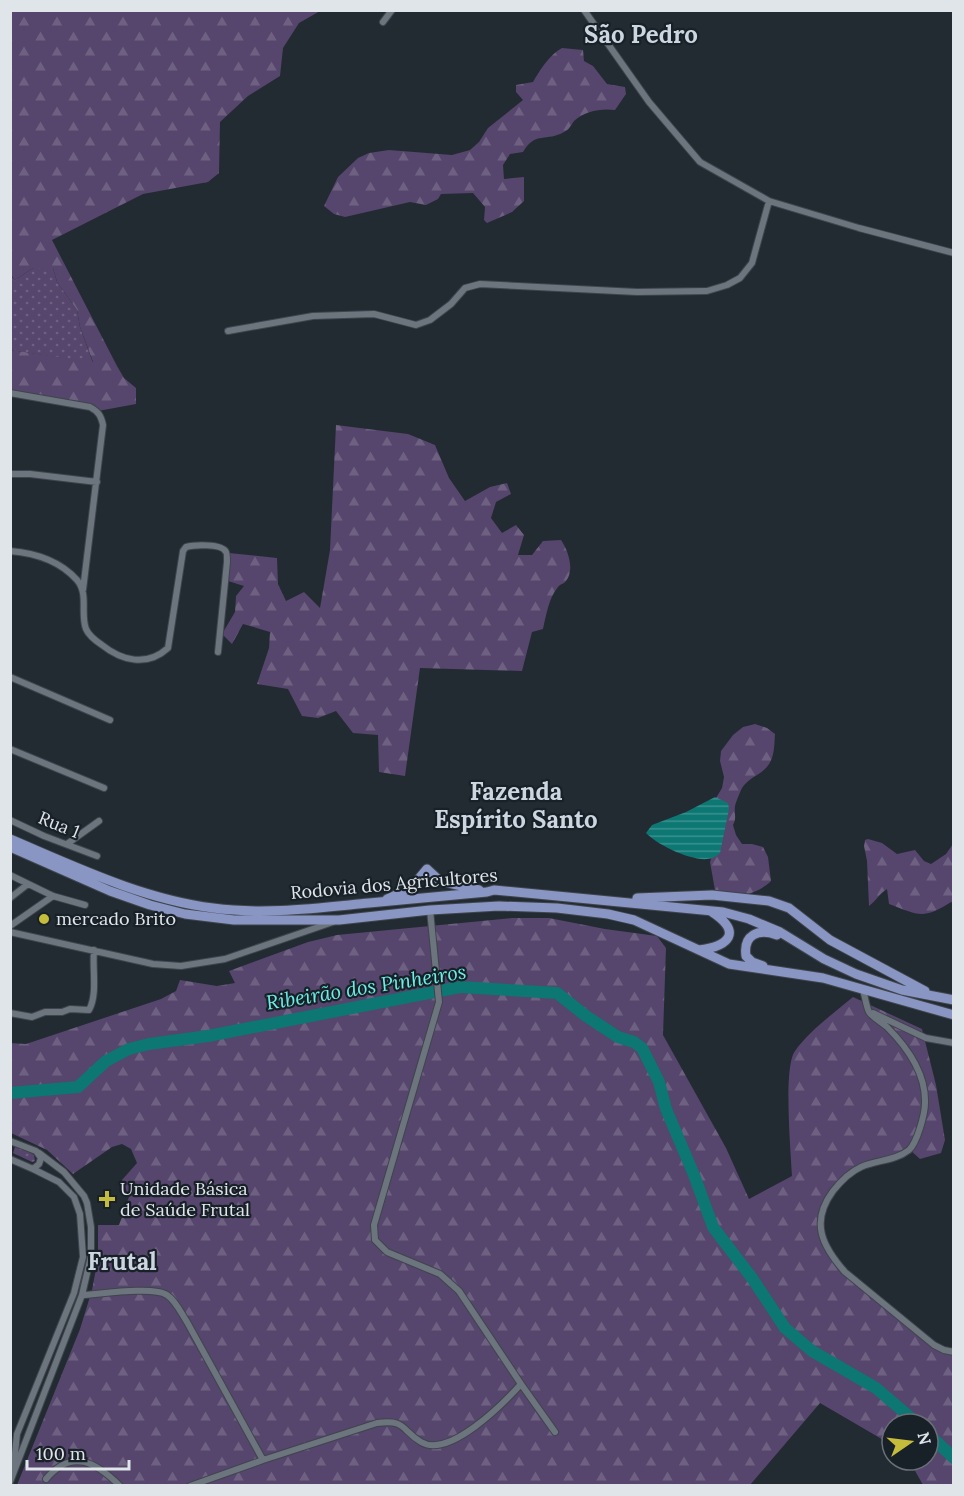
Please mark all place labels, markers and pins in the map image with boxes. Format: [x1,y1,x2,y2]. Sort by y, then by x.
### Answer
place label: mercado Brito [56,907,176,930]
marker: mercado Brito [37,912,51,926]
place label: Unidade Básica de Saúde Frutal [120,1177,250,1221]
marker: Unidade Básica de Saúde Frutal [98,1190,116,1208]

